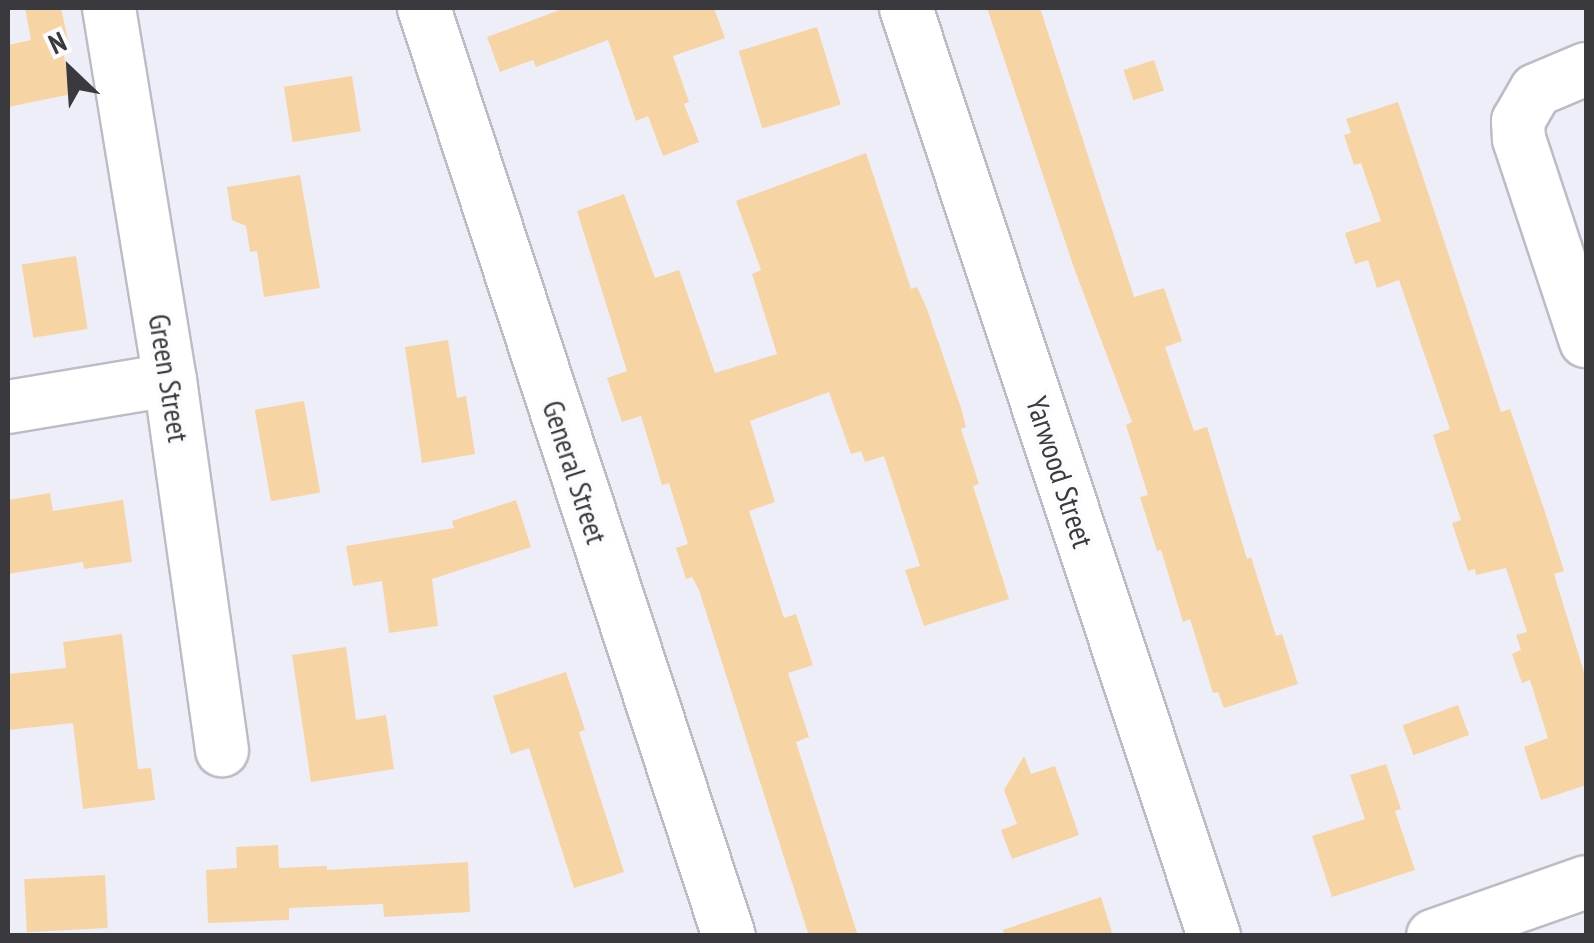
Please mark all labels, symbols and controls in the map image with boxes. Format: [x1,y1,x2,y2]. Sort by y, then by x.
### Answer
north arrow [20,20,120,120]
text: N [42,22,72,62]
street label: Green Street [141,311,197,445]
street label: Yarwood Street [1019,392,1101,552]
street label: General Street [535,396,615,548]

